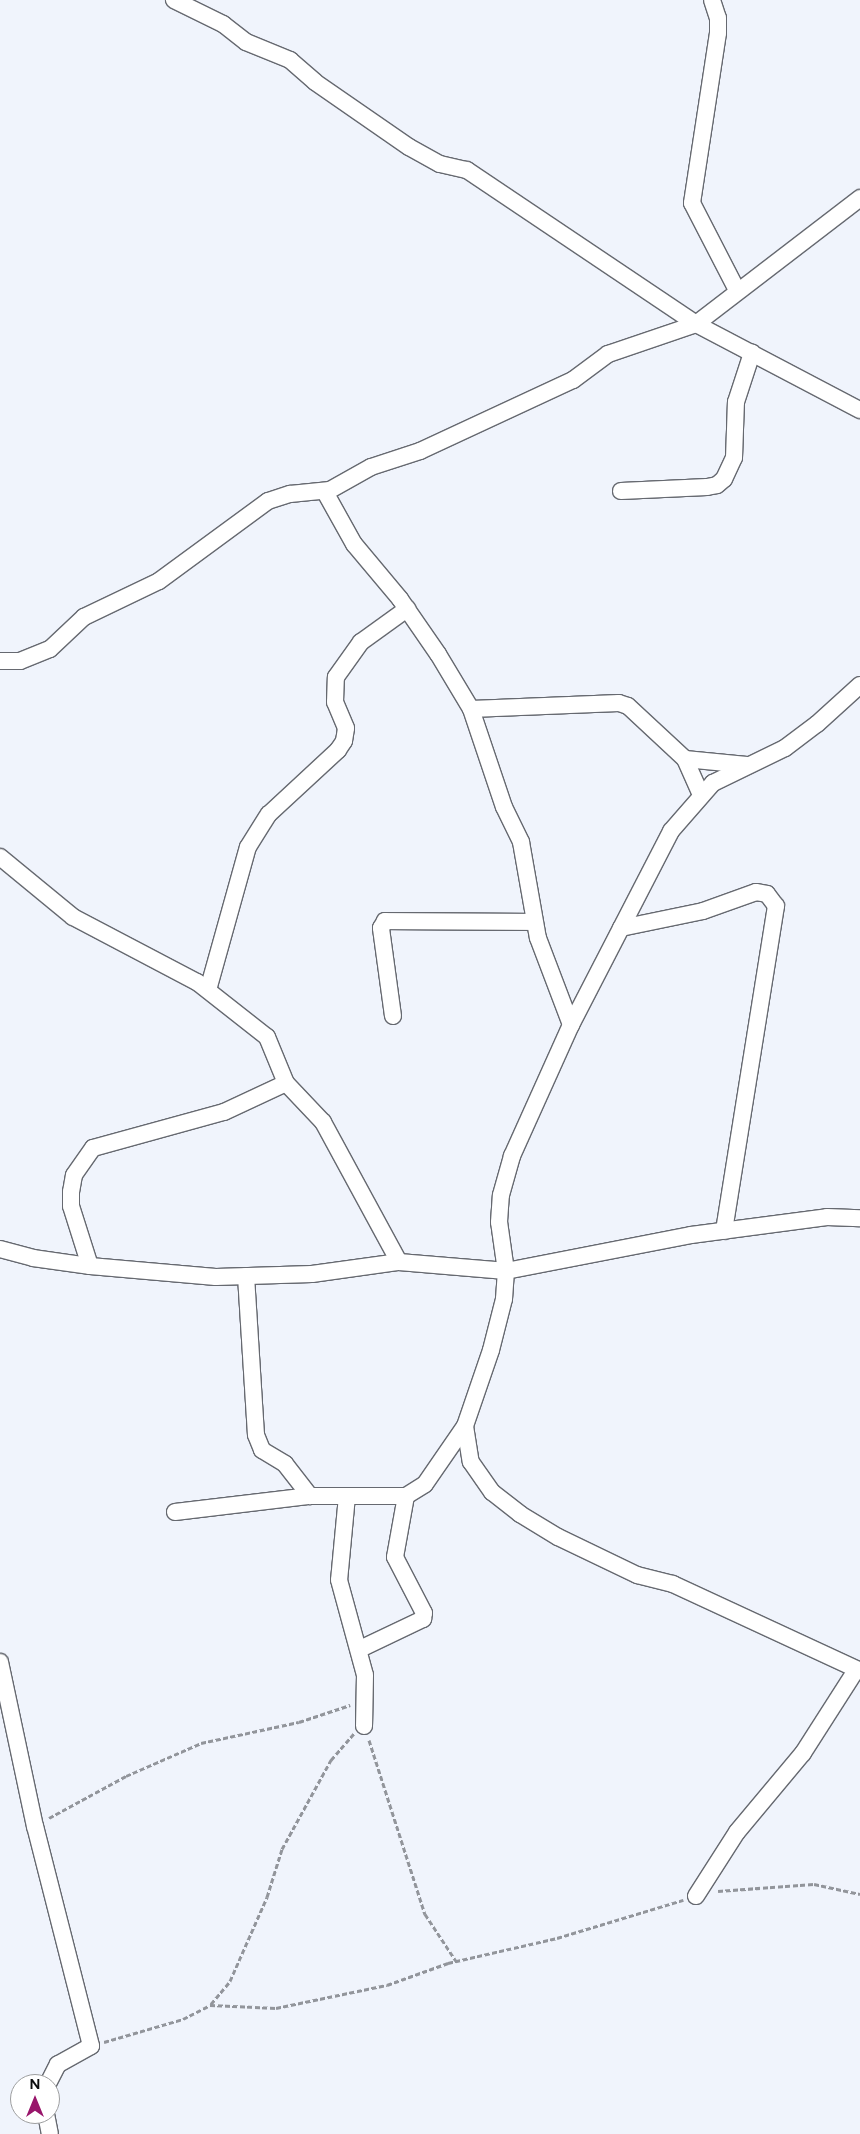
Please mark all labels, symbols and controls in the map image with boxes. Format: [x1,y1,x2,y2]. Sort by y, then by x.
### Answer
north arrow [10,2074,60,2124]
text: N [30,2076,40,2093]

